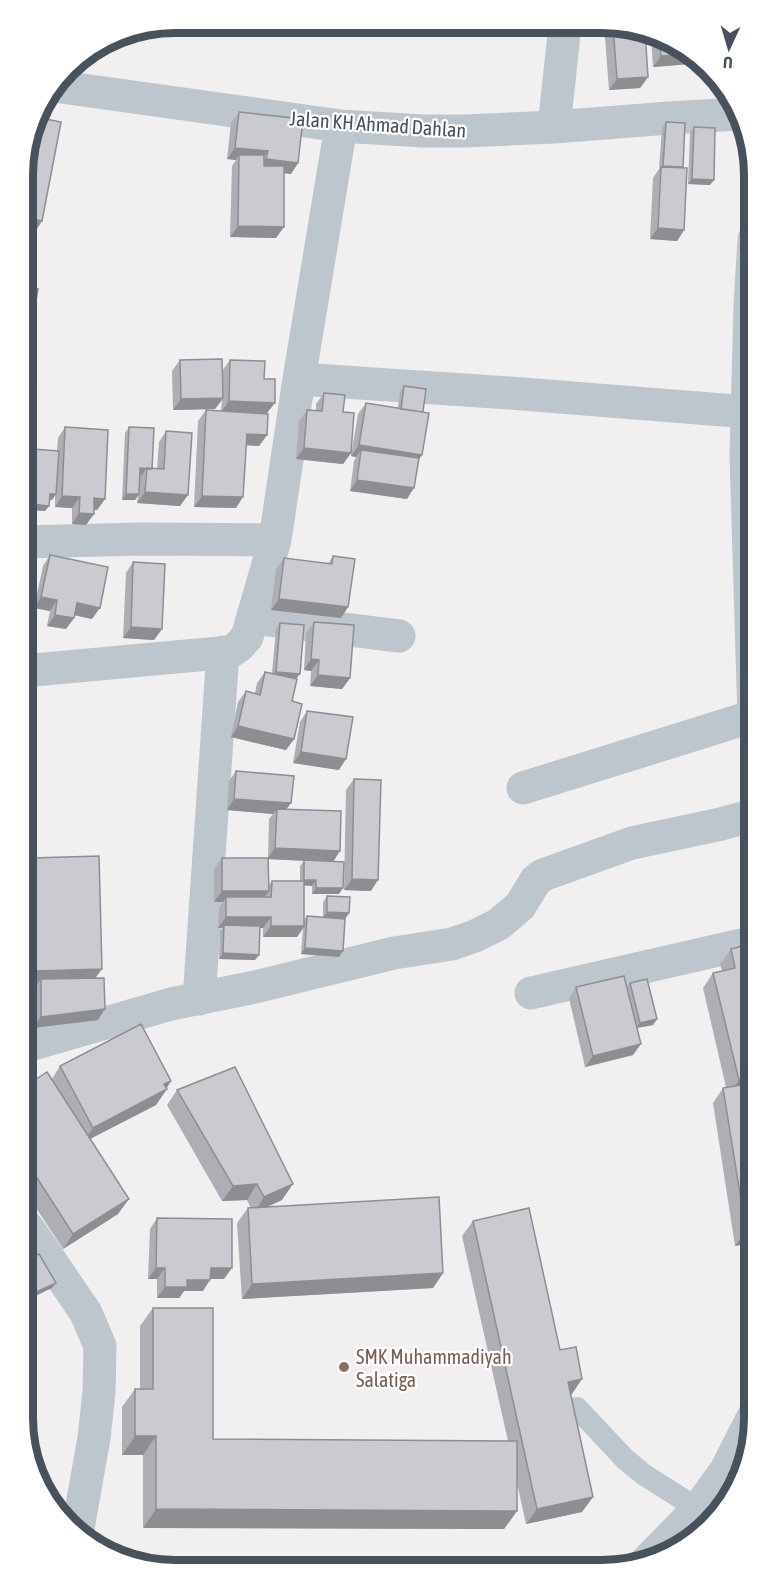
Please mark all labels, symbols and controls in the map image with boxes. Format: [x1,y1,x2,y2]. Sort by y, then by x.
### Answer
north arrow [699,18,759,78]
text: U [723,54,733,72]
street label: Jalan KH Ahmad Dahlan [289,106,467,142]
place label: SMK Muhammadiyah Salatiga [356,1345,512,1391]
marker: SMK Muhammadiyah Salatiga [337,1360,351,1374]

